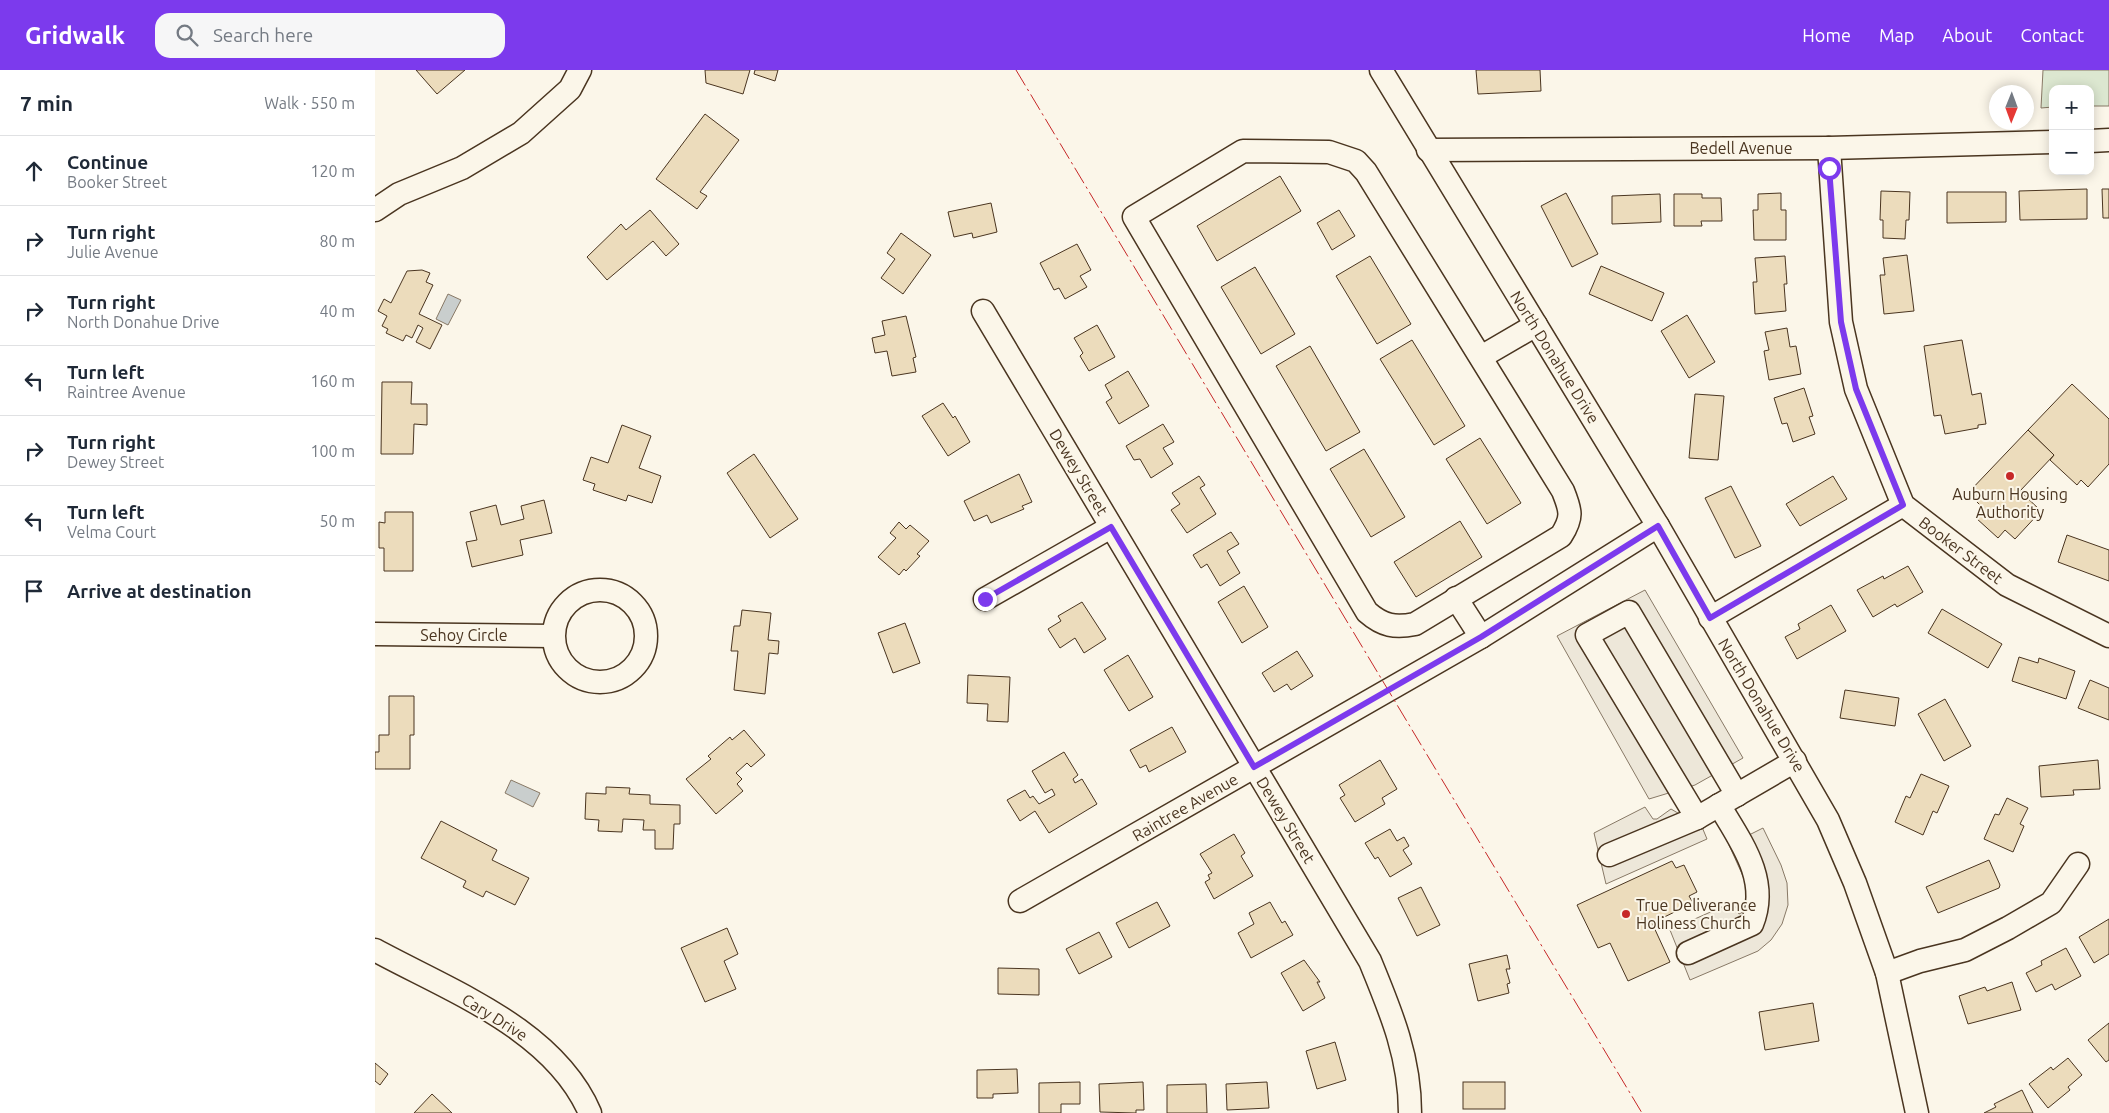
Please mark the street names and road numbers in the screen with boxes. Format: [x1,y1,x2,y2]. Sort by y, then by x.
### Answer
street label: Bedell Avenue [1689,139,1793,157]
street label: North Donahue Drive [1507,288,1603,426]
street label: Dewey Street [1046,426,1112,519]
street label: Booker Street [1916,513,2007,588]
street label: Sehoy Circle [420,626,508,644]
street label: North Donahue Drive [1715,635,1809,775]
street label: Raintree Avenue [1129,770,1241,844]
street label: Dewey Street [1253,774,1319,867]
street label: Cary Drive [459,990,531,1044]

